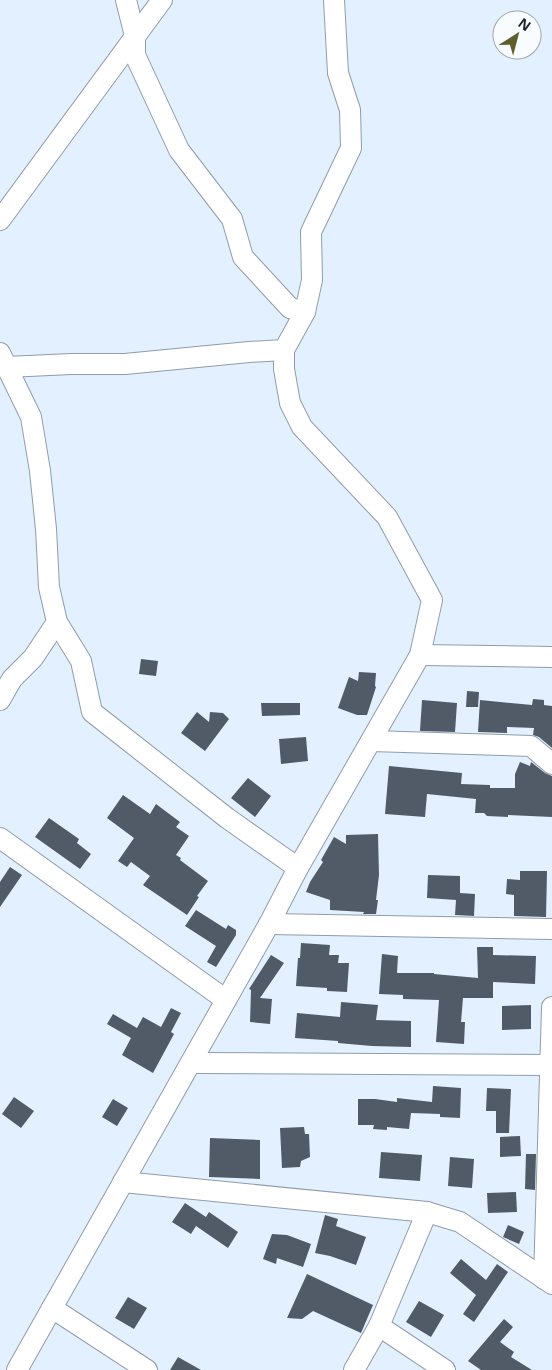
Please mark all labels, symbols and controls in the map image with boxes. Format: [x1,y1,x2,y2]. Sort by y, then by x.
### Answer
north arrow [492,10,542,60]
text: N [515,13,535,35]

